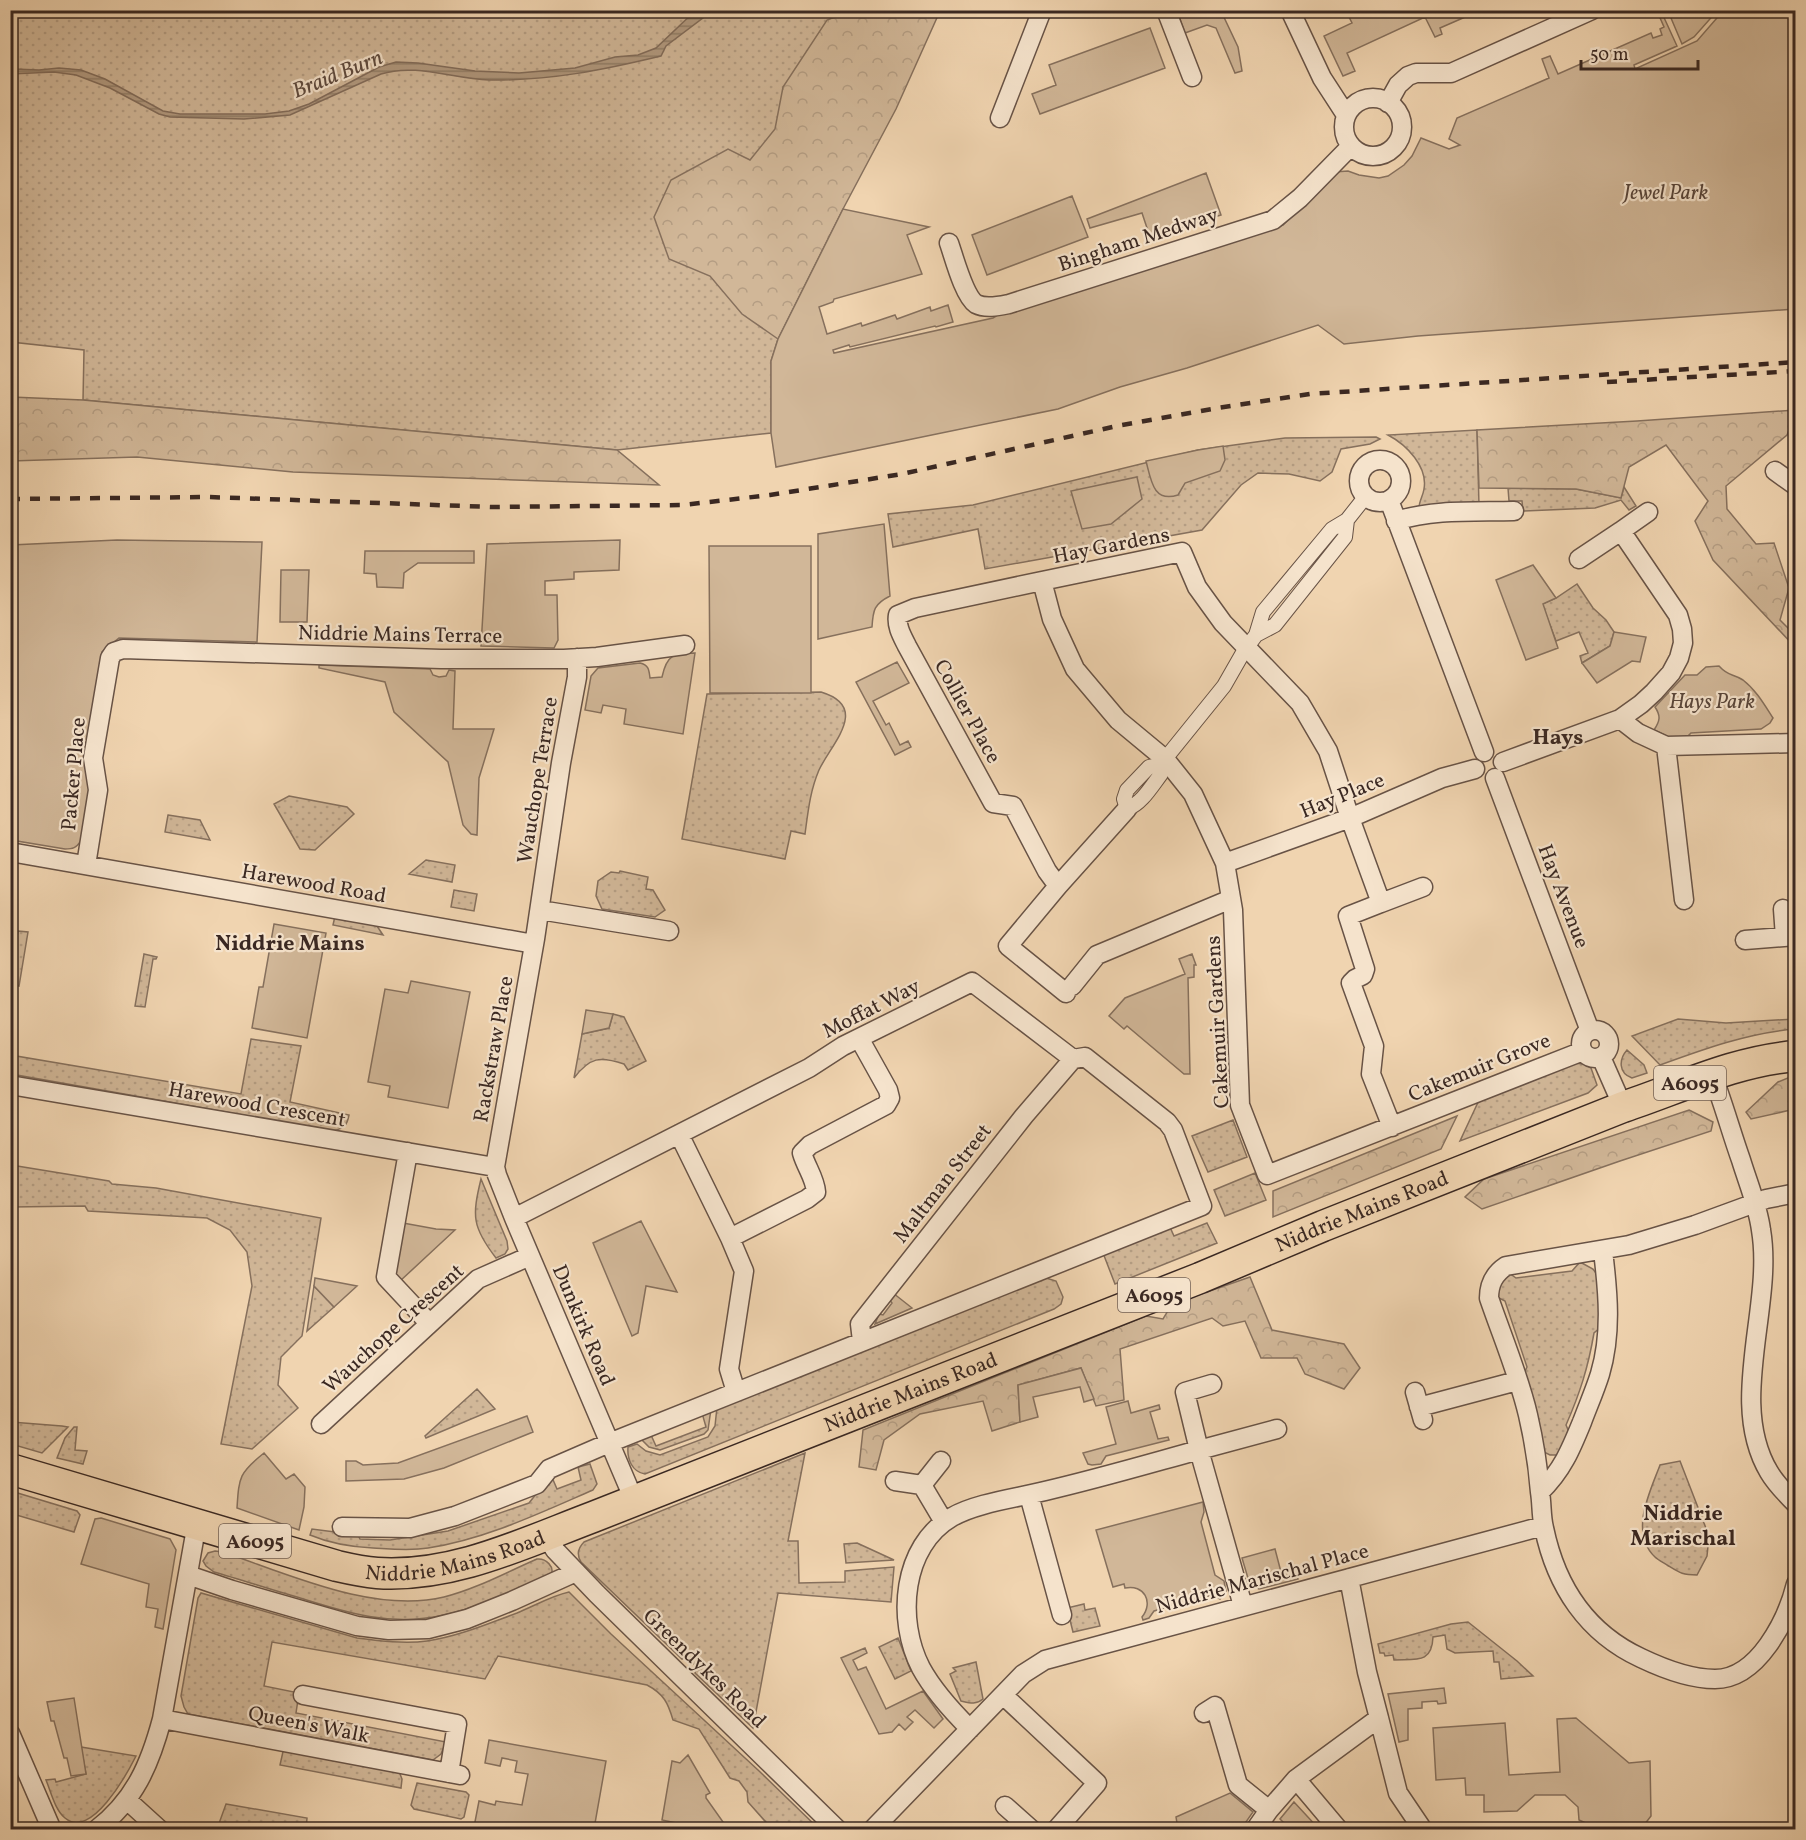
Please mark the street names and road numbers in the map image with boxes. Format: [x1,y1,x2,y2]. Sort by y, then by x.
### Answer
street label: Bingham Medway [1055,201,1223,280]
street label: Hay Gardens [1050,521,1172,572]
street label: Niddrie Mains Terrace [298,619,502,652]
street label: Collier Place [926,654,1007,769]
street label: Wauchope Terrace [511,695,566,866]
street label: Packer Place [55,716,94,832]
street label: Hay Place [1296,766,1389,826]
street label: Hay Avenue [1529,840,1596,953]
street label: Harewood Road [239,857,388,911]
street label: Cakemuir Gardens [1199,935,1238,1109]
street label: Moffat Way [818,972,926,1046]
street label: Rackstraw Place [467,974,522,1125]
street label: Cakemuir Grove [1404,1027,1555,1110]
road number: A6095 [1654,1066,1726,1100]
street label: Harewood Crescent [166,1076,348,1135]
street label: Maltman Street [887,1118,999,1250]
street label: Niddrie Mains Road [1271,1165,1453,1261]
street label: Wauchope Crescent [317,1258,471,1401]
street label: Dunkirk Road [544,1260,621,1391]
road number: A6095 [1118,1278,1190,1312]
street label: Niddrie Mains Road [820,1346,1002,1441]
road number: A6095 [219,1524,291,1558]
street label: Niddrie Mains Road [363,1524,550,1590]
street label: Niddrie Marischal Place [1153,1537,1372,1622]
street label: Greendykes Road [636,1603,772,1736]
street label: Queen's Walk [246,1699,372,1752]

